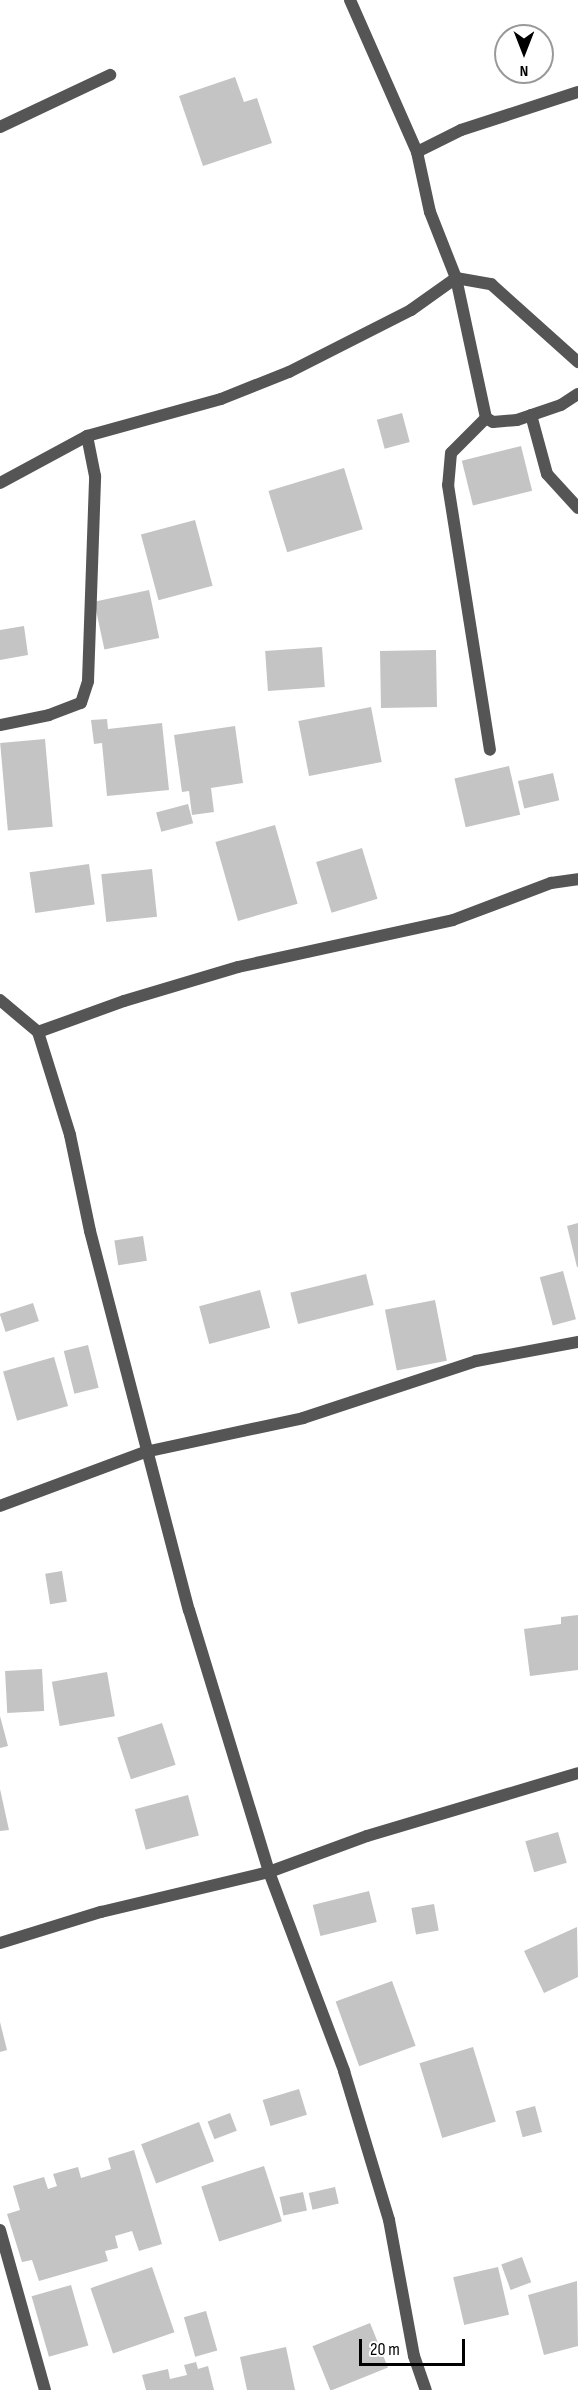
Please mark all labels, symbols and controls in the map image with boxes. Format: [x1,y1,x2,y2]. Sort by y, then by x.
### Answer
north arrow [494,24,554,84]
text: N [520,61,528,80]
scale bar [362,2327,468,2365]
text: 20 m [370,2339,400,2360]

